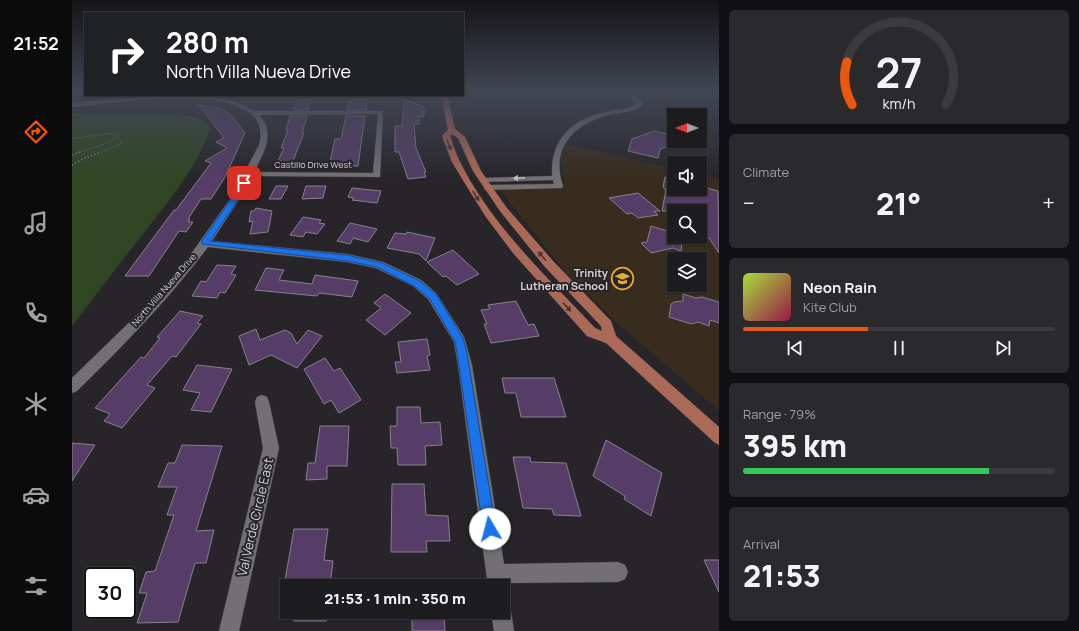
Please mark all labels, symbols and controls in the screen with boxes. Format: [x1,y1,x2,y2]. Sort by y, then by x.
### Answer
text: 280 m [166,23,249,61]
icon: right [100,28,152,80]
text: 21:52 [13,31,59,55]
text: 27 [876,44,922,100]
text: North Villa Nueva Drive [166,59,351,83]
text: km/h [882,94,916,113]
north arrow [667,108,707,148]
map controls [667,108,707,292]
icon: directions [22,118,50,146]
one-way arrow [447,140,453,152]
button: sound [667,156,707,196]
street label: Castillo Drive West [274,158,352,171]
text: Climate [743,163,789,181]
pin [227,166,261,200]
icon: arrive [233,172,255,194]
one-way arrow [513,174,525,181]
text: 21° [876,183,921,224]
text: − [743,188,755,218]
text: + [1042,188,1055,218]
one-way arrow [472,191,480,201]
button: search [667,204,707,244]
icon: music [22,209,50,237]
street label: North Villa Nueva Drive [128,250,199,329]
one-way arrow [537,251,546,262]
button: layers [667,252,707,292]
place label: Trinity Lutheran School [520,265,609,293]
school or university icon: Trinity Lutheran School [610,266,636,292]
text: Neon Rain [803,277,877,298]
text: Kite Club [803,298,857,316]
icon: phone [22,299,50,327]
one-way arrow [563,302,572,312]
icon: previous [784,337,806,359]
icon: pause [888,337,910,359]
icon: next [992,337,1014,359]
icon: climate [22,390,50,418]
text: Range · 79% [743,405,816,423]
text: 395 km [743,425,847,466]
street label: Val Verde Circle East [233,456,277,578]
icon: car [22,481,50,509]
position arrow [469,508,511,550]
text: Arrival [743,535,780,553]
text: 21:53 [743,555,821,596]
speed limit sign: 30 [84,567,136,619]
icon: filters [22,572,50,600]
text: 21:53 · 1 min · 350 m [324,588,466,609]

